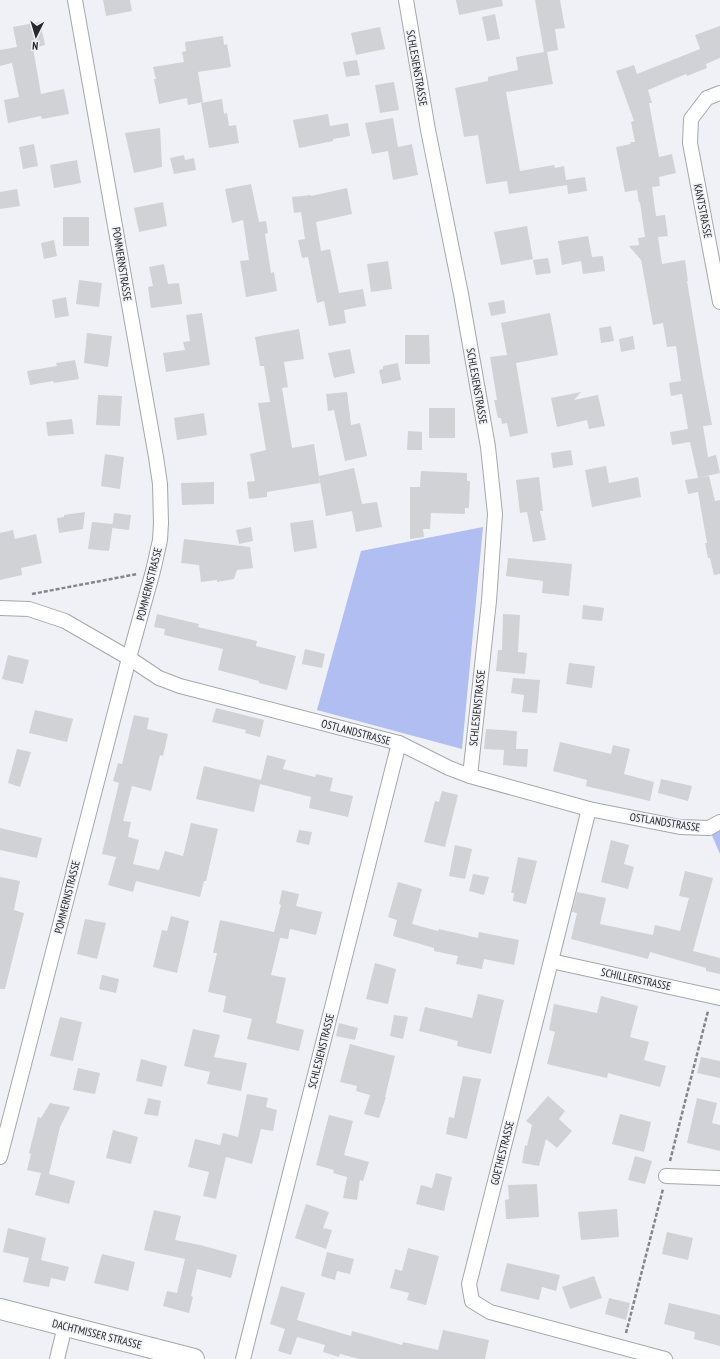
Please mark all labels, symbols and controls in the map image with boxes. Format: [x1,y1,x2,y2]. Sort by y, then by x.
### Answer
north arrow [16,16,56,56]
street label: SCHLESIENSTRASSE [403,29,431,107]
text: N [32,39,39,53]
street label: KANTSTRASSE [691,183,715,240]
street label: POMMERNSTRASSE [109,226,135,302]
street label: SCHLESIENSTRASSE [463,347,491,425]
street label: POMMERNSTRASSE [133,546,165,622]
street label: SCHLESIENSTRASSE [466,669,488,747]
street label: OSTLANDSTRASSE [320,716,392,748]
street label: OSTLANDSTRASSE [629,810,702,835]
street label: POMMERNSTRASSE [51,859,83,935]
street label: SCHILLERSTRASSE [600,965,673,993]
street label: SCHLESIENSTRASSE [305,1012,337,1090]
street label: GOETHESTRASSE [487,1119,517,1187]
street label: DACHTMISSER STRASSE [51,1316,143,1352]

